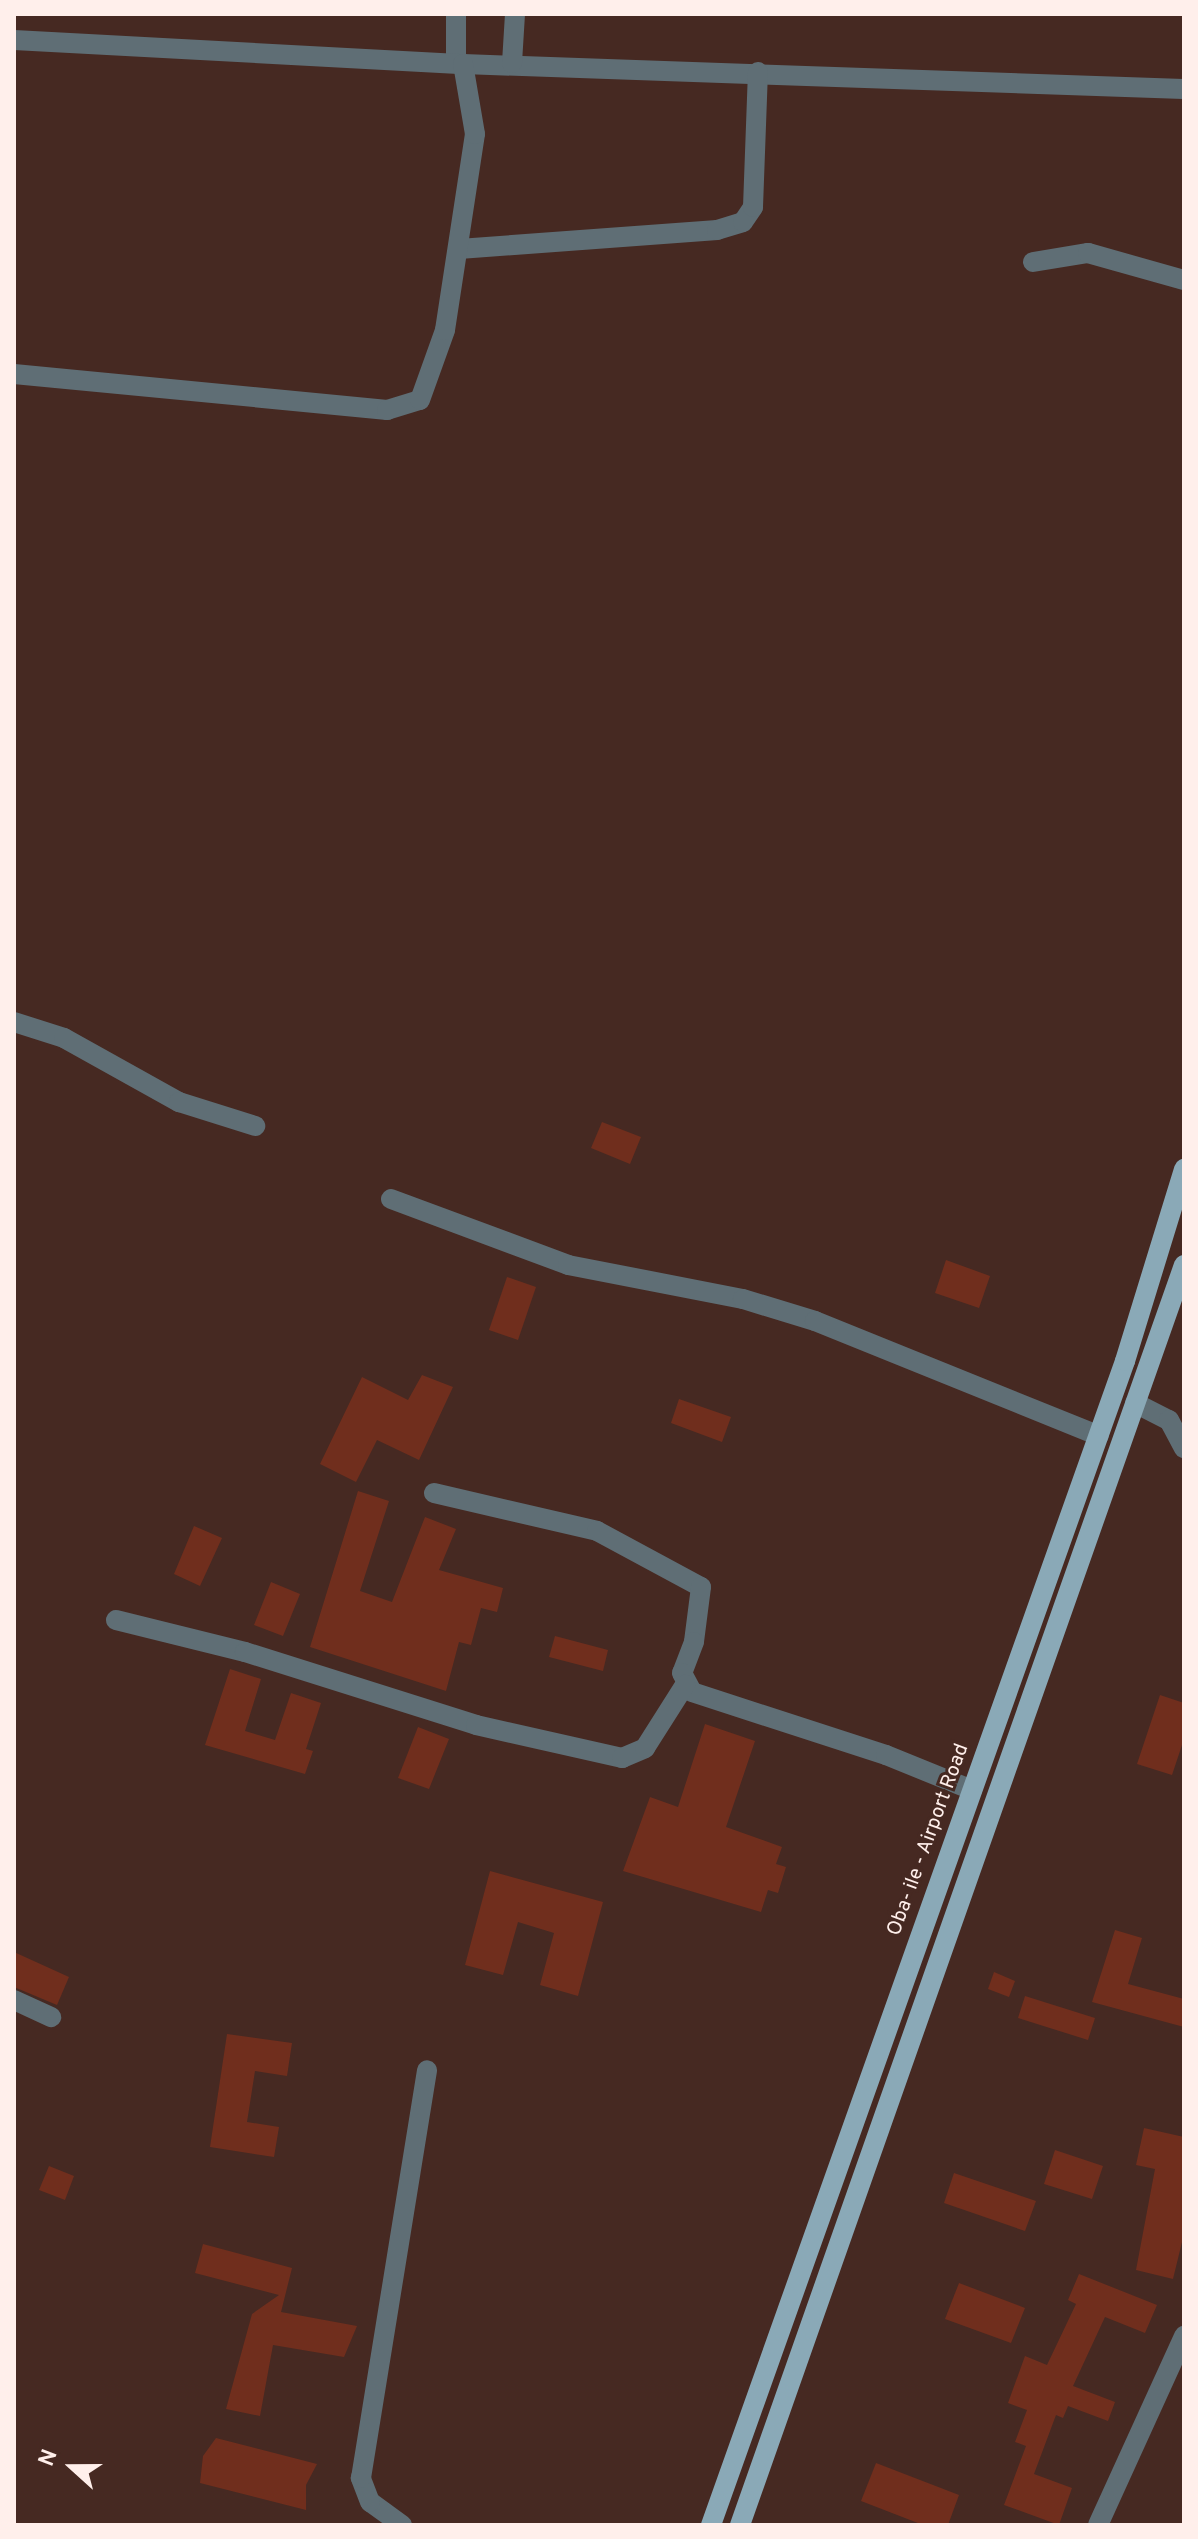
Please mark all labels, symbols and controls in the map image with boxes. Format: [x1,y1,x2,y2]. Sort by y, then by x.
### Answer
street label: Oba- ile - Airport Road [883,1740,975,1940]
north arrow [32,2427,112,2507]
text: N [34,2446,65,2470]

